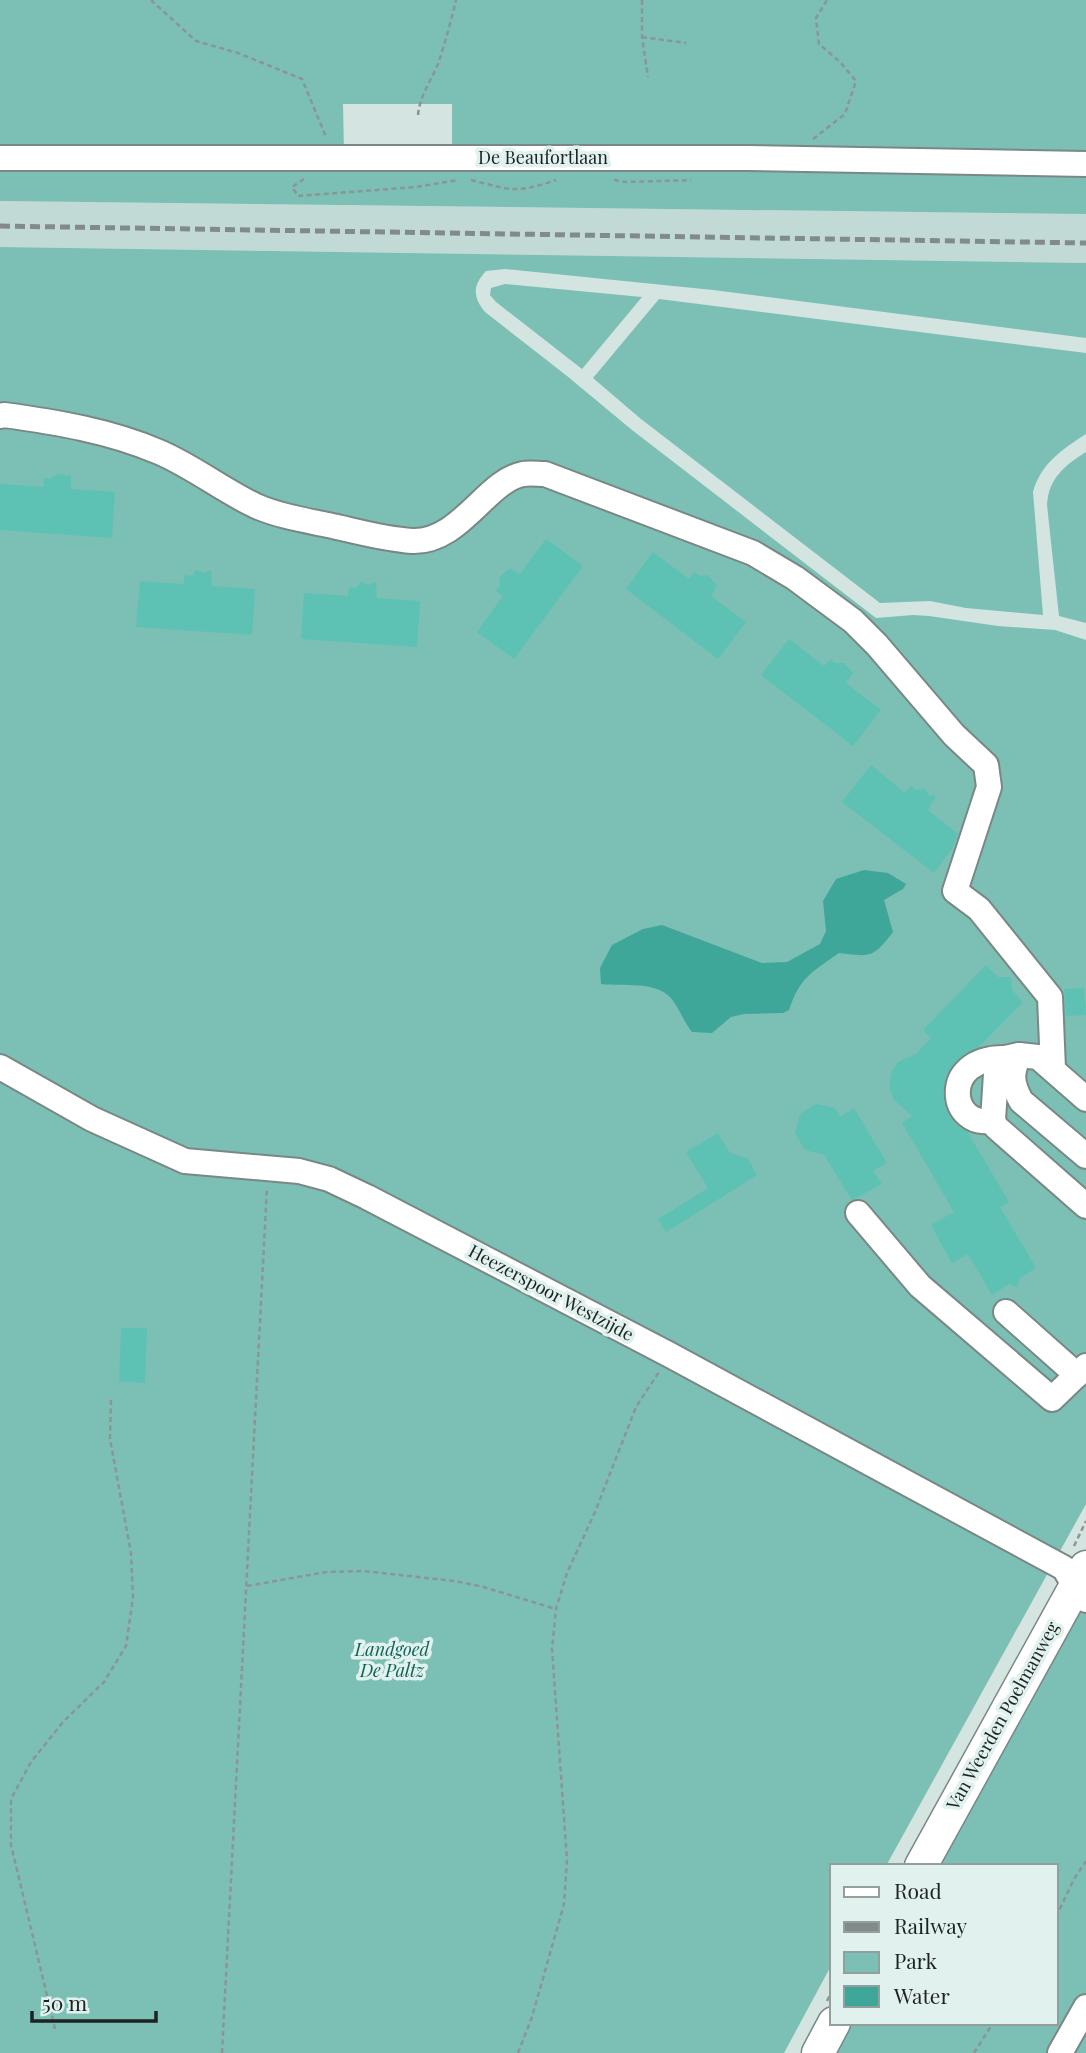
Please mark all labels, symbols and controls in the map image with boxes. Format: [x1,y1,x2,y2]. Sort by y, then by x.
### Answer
street label: De Beaufortlaan [478,145,608,169]
street label: Heezerspoor Westzijde [465,1238,638,1346]
street label: Van Weerden Poelmanweg [940,1617,1064,1815]
park label: Landgoed De Paltz [354,1637,430,1682]
legend [830,1864,1058,2025]
text: Road [894,1876,942,1904]
text: Railway [894,1911,968,1939]
text: Park [894,1946,938,1974]
scale bar [32,1980,156,2024]
text: Water [893,1981,950,2009]
text: 50 m [42,1988,88,2016]

